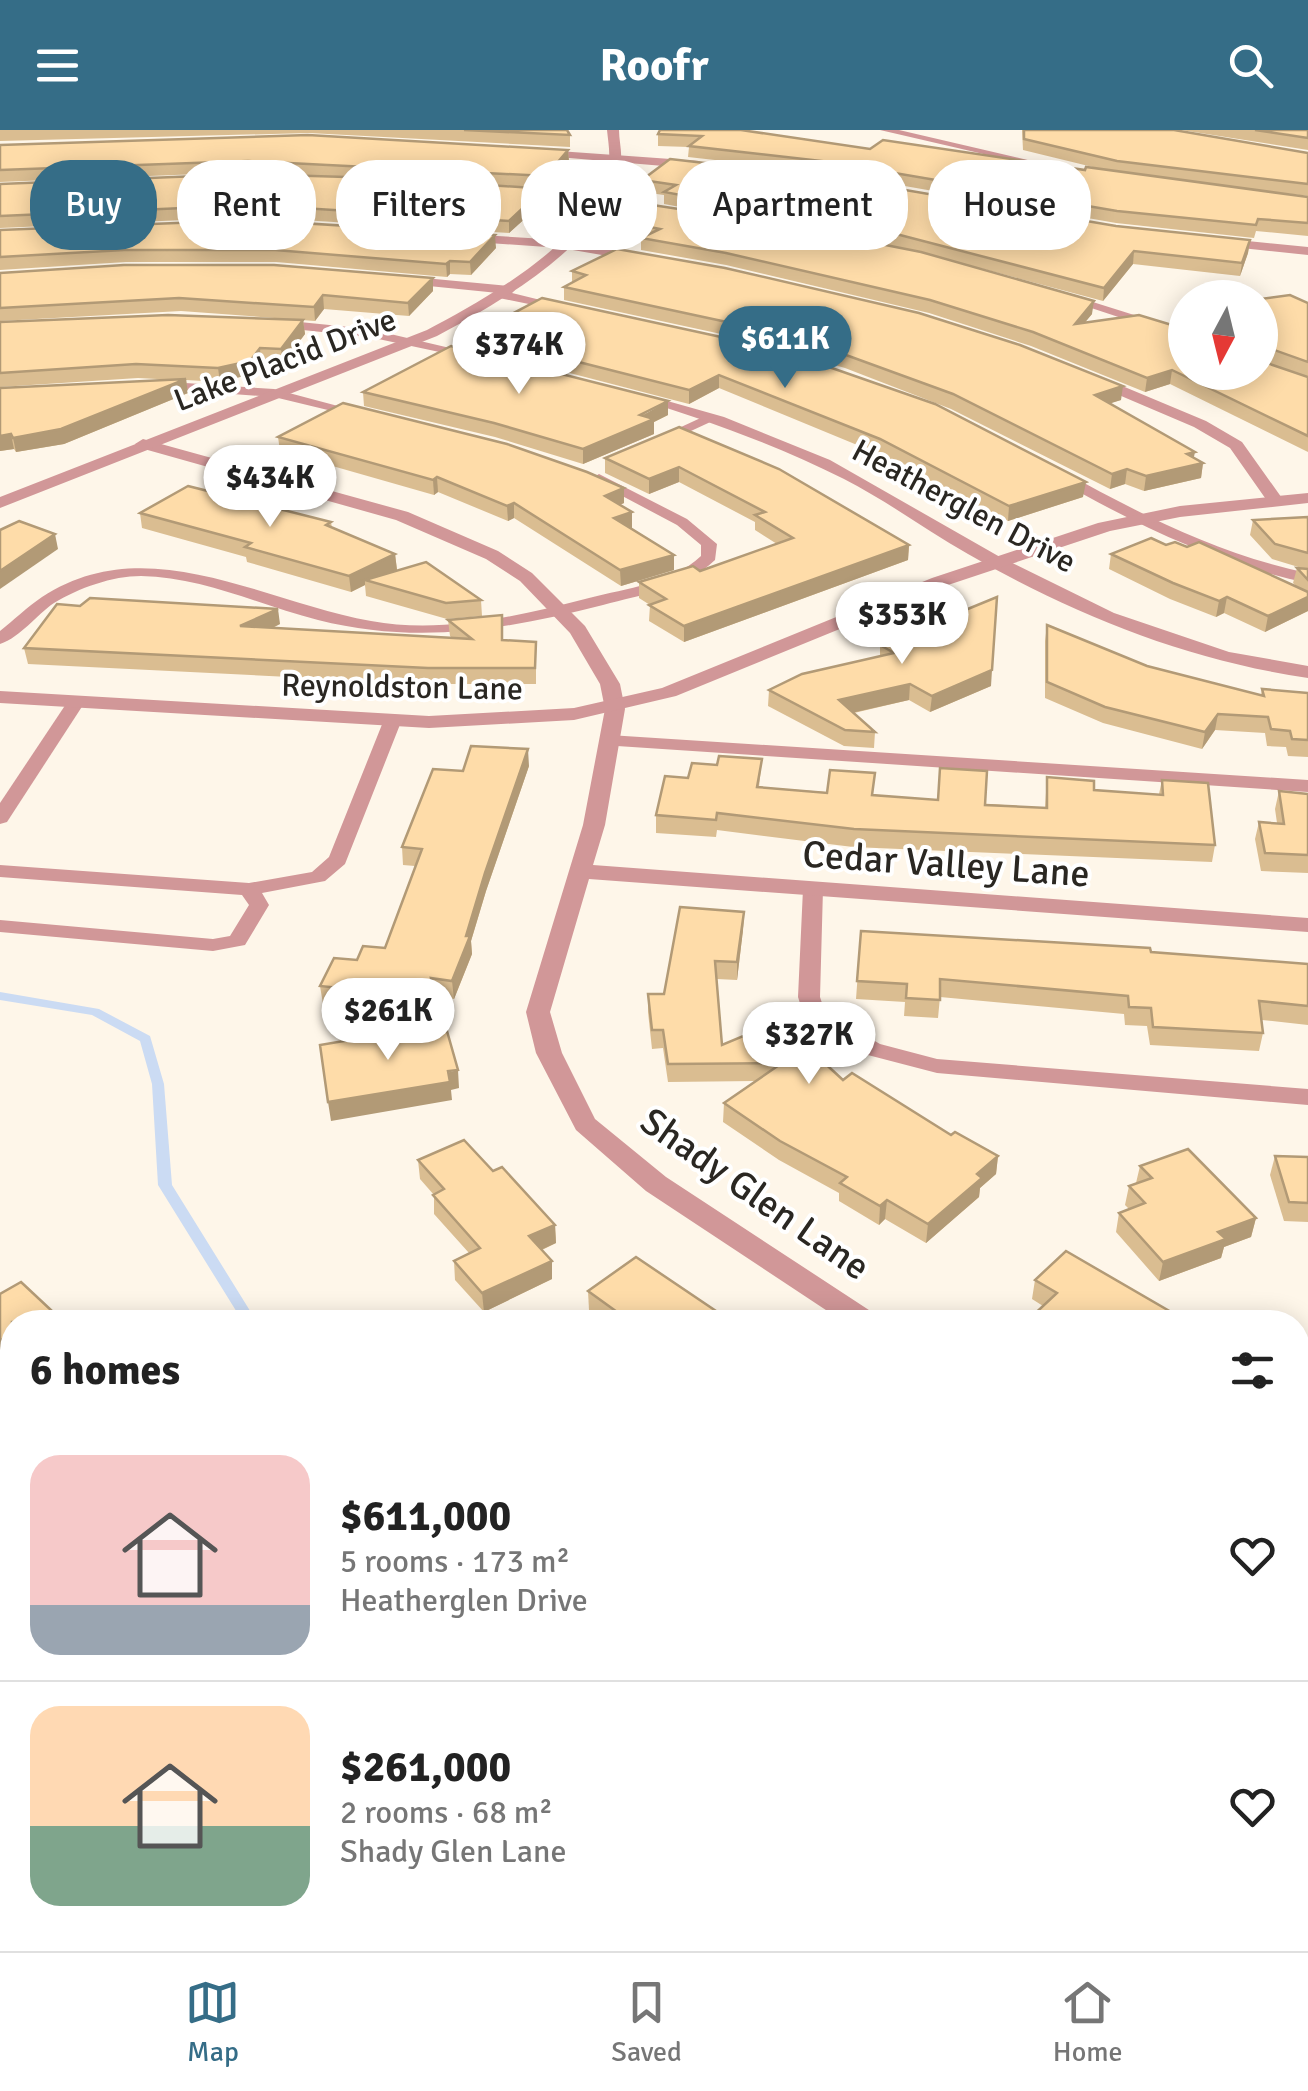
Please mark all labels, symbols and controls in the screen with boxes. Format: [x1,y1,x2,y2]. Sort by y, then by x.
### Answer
icon: menu [30,38,85,93]
text: Roofr [599,38,709,93]
icon: search [1223,38,1278,93]
chip: Buy [30,160,157,250]
chip: Rent [177,160,316,250]
chip: Filters [336,160,501,250]
chip: New [521,160,657,250]
chip: Apartment [677,160,908,250]
chip: House [928,160,1091,250]
north arrow [1168,280,1278,390]
map controls [1168,280,1278,390]
street label: Lake Placid Drive [169,300,401,420]
pin: $611K [715,306,855,391]
pin: $374K [449,312,589,397]
text: $611K [741,319,829,358]
text: $374K [475,325,563,364]
street label: Heatherglen Drive [846,431,1082,581]
pin: $434K [200,445,340,530]
text: $434K [226,458,314,497]
pin: $353K [832,582,972,667]
text: $353K [858,595,946,634]
street label: Reynoldston Lane [281,665,523,709]
street label: Cedar Valley Lane [801,831,1091,897]
pin: $261K [318,978,458,1063]
text: $261K [344,991,432,1030]
pin: $327K [739,1002,879,1087]
text: $327K [765,1015,853,1054]
street label: Shady Glen Lane [631,1098,879,1290]
icon: filters [1225,1343,1280,1398]
text: 6 homes [30,1345,180,1396]
text: $611,000 [340,1491,511,1542]
icon: home [110,1495,230,1615]
icon: heart [1225,1528,1280,1583]
text: 5 rooms · 173 m² [340,1542,570,1581]
text: Heatherglen Drive [340,1581,588,1620]
text: $261,000 [340,1742,511,1793]
icon: home [110,1746,230,1866]
icon: heart [1225,1779,1280,1834]
text: 2 rooms · 68 m² [340,1793,553,1832]
text: Shady Glen Lane [340,1832,567,1871]
tab: Map [185,1975,240,2069]
tab: Saved [611,1975,682,2069]
tab: Home [1053,1975,1123,2069]

